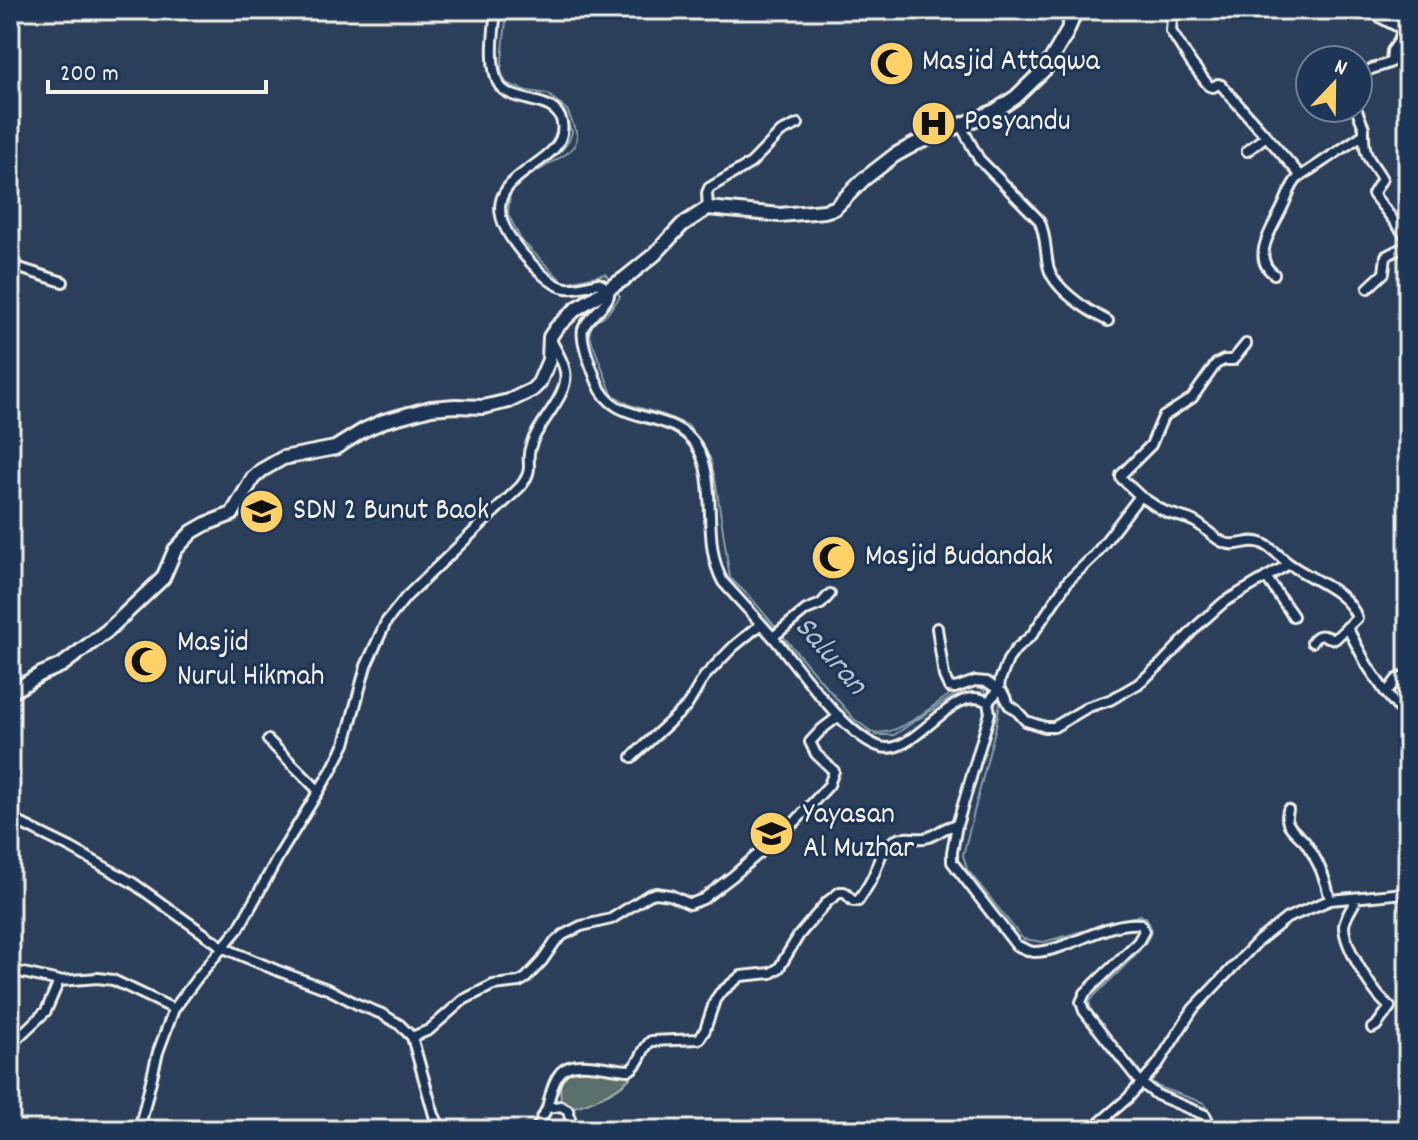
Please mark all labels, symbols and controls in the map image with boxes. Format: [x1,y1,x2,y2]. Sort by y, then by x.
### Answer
mosque icon: Masjid Attaqwa [867,39,915,87]
place label: Masjid Attaqwa [922,42,1101,85]
scale bar [48,44,266,94]
north arrow [1294,44,1374,124]
text: N [1329,52,1351,85]
text: 200 m [60,58,119,92]
hospital icon: Posyandu [909,99,957,147]
place label: Posyandu [964,102,1071,145]
school or university icon: SDN 2 Bunut Baok [238,488,286,536]
place label: SDN 2 Bunut Baok [293,491,489,534]
mosque icon: Masjid Budandak [810,534,858,582]
place label: Masjid Budandak [865,537,1053,580]
water label: Saluran [781,607,877,708]
place label: Masjid Nurul Hikmah [177,623,324,700]
mosque icon: Masjid Nurul Hikmah [122,637,170,685]
place label: Yayasan Al Muzhar [803,795,914,872]
school or university icon: Yayasan Al Muzhar [748,809,796,857]

